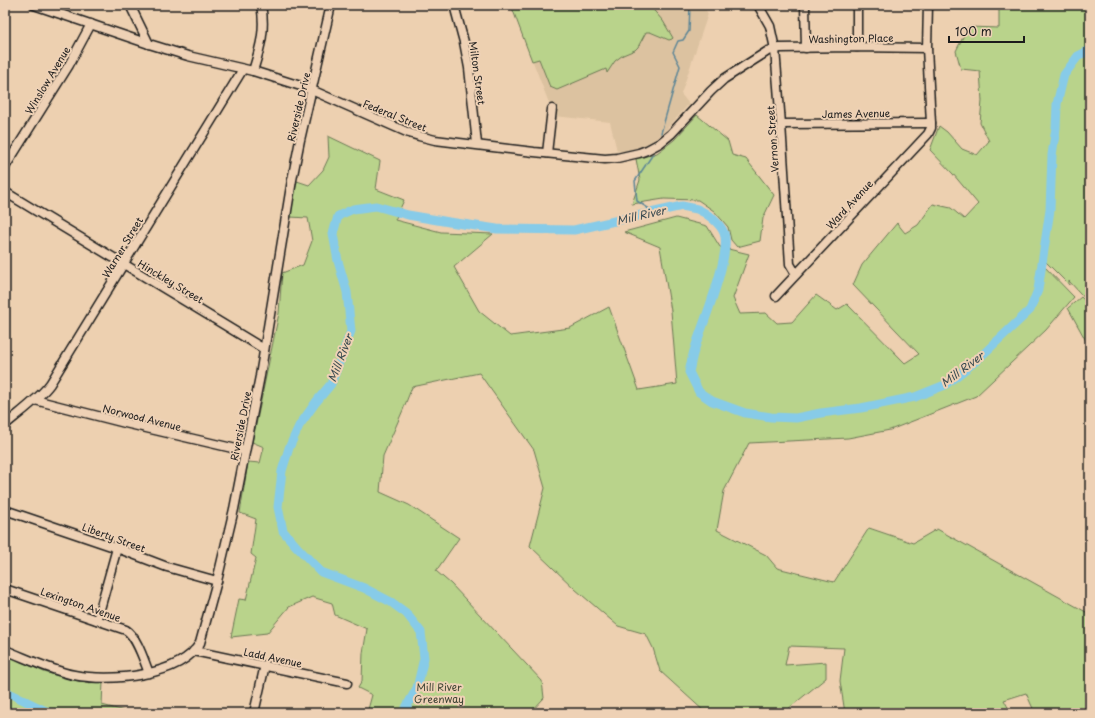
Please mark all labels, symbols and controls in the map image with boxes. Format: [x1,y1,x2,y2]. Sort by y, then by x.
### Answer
scale bar [949,18,1024,44]
text: 100 m [955,22,992,40]
street label: Washington Place [808,30,894,46]
street label: Milton Street [466,40,490,106]
street label: Winslow Avenue [21,43,74,117]
street label: Riverside Drive [283,71,313,143]
street label: Federal Street [361,95,429,135]
street label: Vernon Street [762,105,782,173]
street label: James Avenue [822,105,891,121]
street label: Ward Avenue [822,176,876,232]
water label: Mill River [615,201,669,229]
street label: Warner Street [98,214,146,280]
street label: Hinckley Street [135,255,207,307]
water label: Mill River [323,330,358,384]
water label: Mill River [937,346,989,391]
street label: Riverside Drive [226,390,254,462]
street label: Norwood Avenue [101,400,183,434]
street label: Liberty Street [80,519,148,555]
street label: Lexington Avenue [39,583,124,625]
street label: Ladd Avenue [242,643,304,671]
park label: Mill River Greenway [414,679,464,707]

